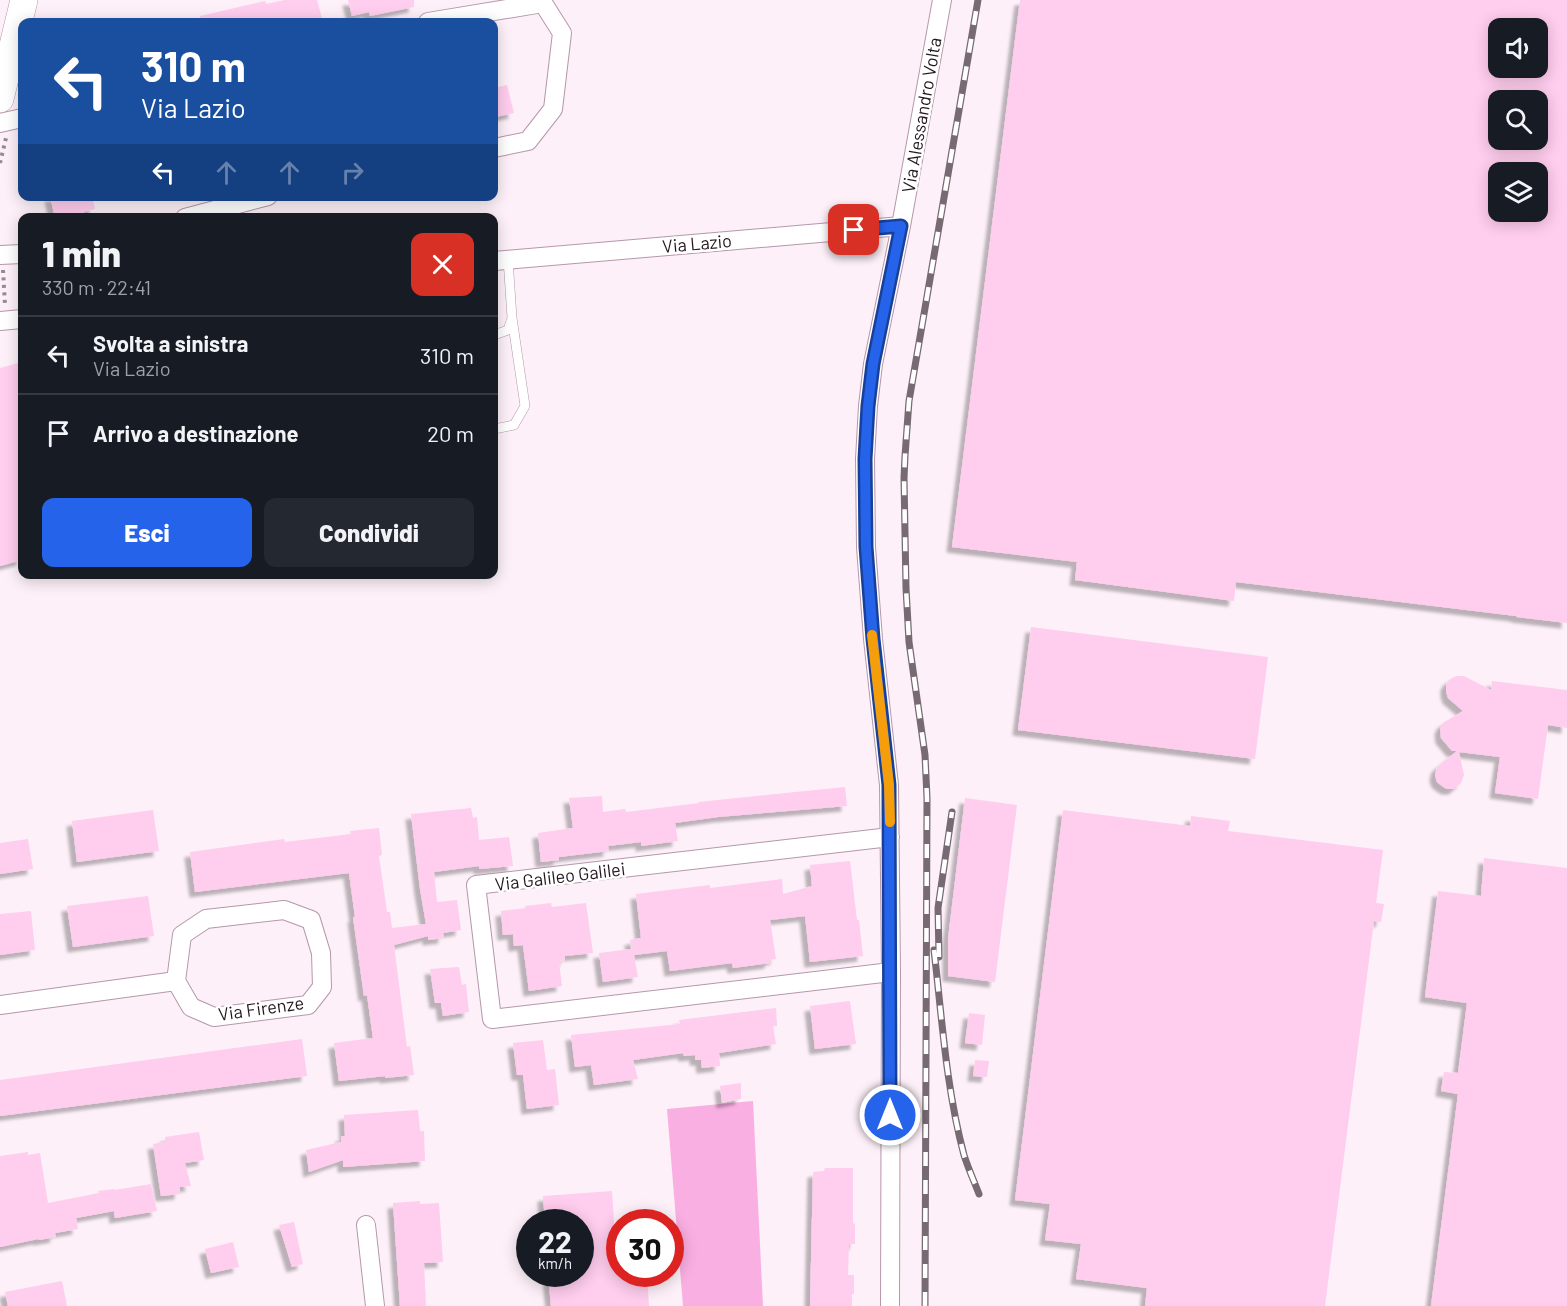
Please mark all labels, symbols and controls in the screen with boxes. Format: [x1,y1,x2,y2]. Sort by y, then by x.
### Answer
map controls [1488,18,1548,222]
button: sound [1488,18,1548,78]
street label: Via Alessandro Volta [896,36,946,194]
text: 310 m [141,40,246,90]
icon: left [42,42,120,120]
button: search [1488,90,1548,150]
text: Via Lazio [141,91,246,123]
icon: left [147,156,180,189]
icon: ahead [210,156,243,189]
icon: ahead [273,156,306,189]
icon: right [336,156,369,189]
button: layers [1488,162,1548,222]
pin [828,204,879,255]
icon: arrive [837,213,870,246]
street label: Via Lazio [661,229,733,257]
text: 1 min [42,231,121,274]
button: close [411,233,474,296]
text: 330 m · 22:41 [42,275,151,299]
text: Svolta a sinistra [93,330,248,356]
icon: left [42,339,75,372]
text: 310 m [420,342,474,368]
text: Via Lazio [93,356,171,380]
icon: arrive [42,417,75,450]
text: Arrivo a destinazione [93,420,299,446]
text: 20 m [427,420,474,446]
button: Esci [42,498,252,567]
button: Condividi [264,498,474,567]
street label: Via Galileo Galilei [494,857,626,895]
street label: Via Firenze [217,991,305,1025]
position arrow [858,1083,922,1147]
speed limit sign: 30 [606,1209,684,1287]
text: 22 [538,1223,572,1259]
text: km/h [538,1254,572,1272]

